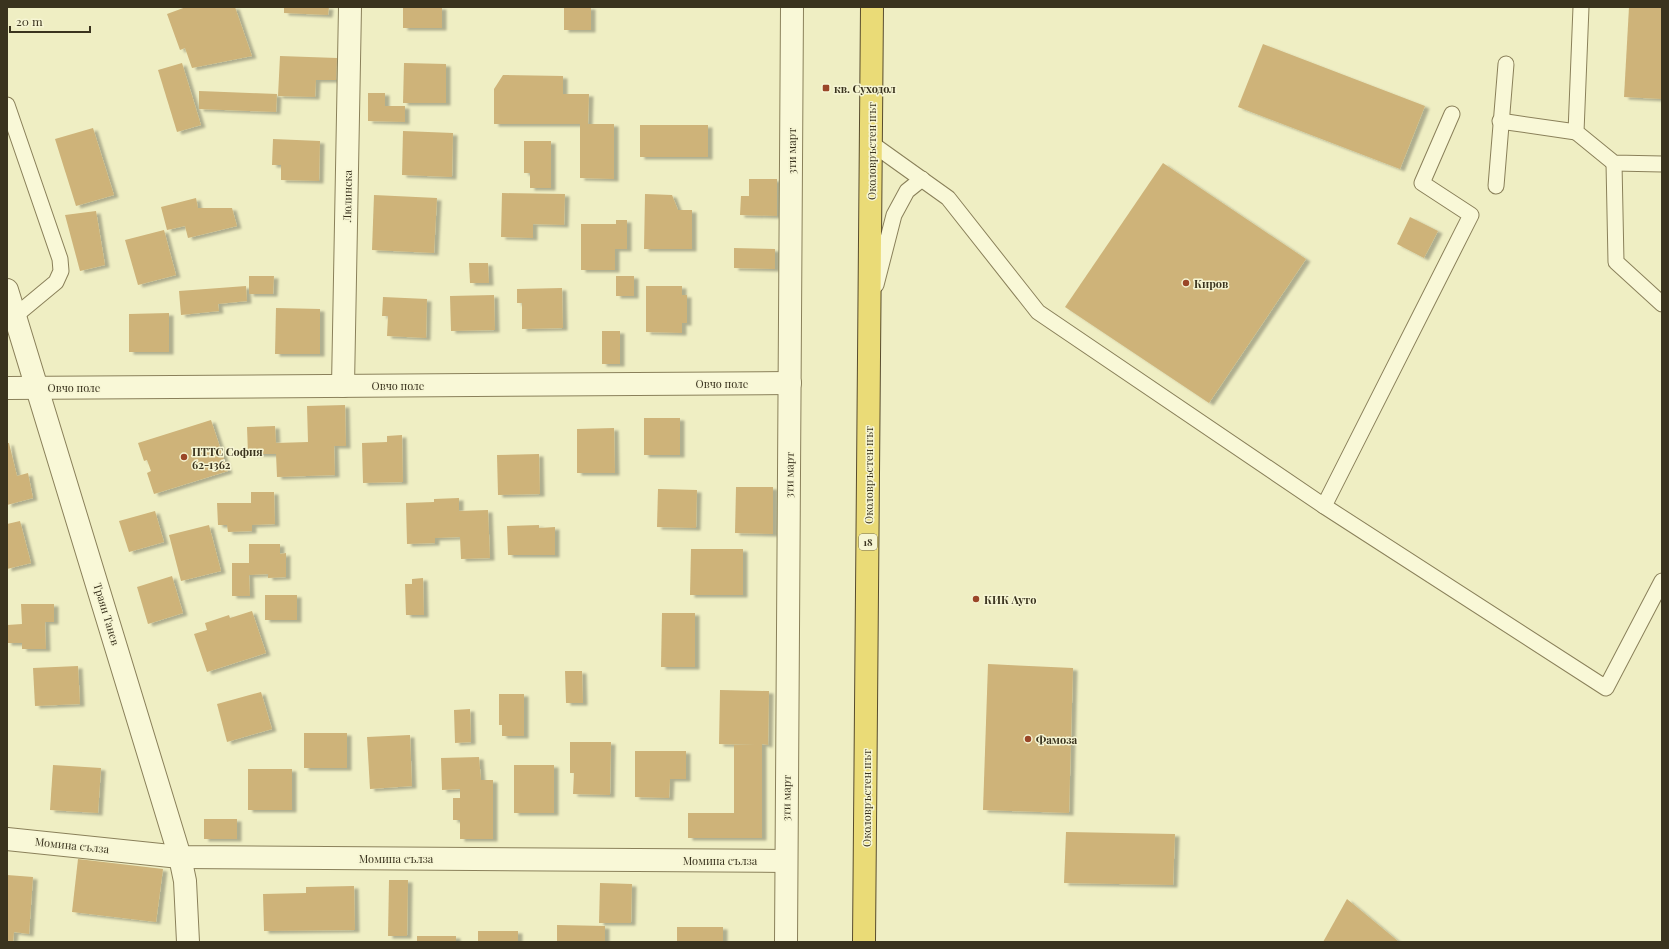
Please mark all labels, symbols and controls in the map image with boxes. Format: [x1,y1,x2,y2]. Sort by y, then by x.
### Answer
scale bar [10,8,90,34]
text: 20 m [16,13,43,29]
place label: кв. Суходол [834,81,896,96]
marker: кв. Суходол [821,83,831,93]
street label: Околовръстен път [864,102,879,200]
street label: 3ти март [784,128,799,174]
street label: Люлинска [339,169,355,223]
place label: Киров [1194,276,1228,291]
marker: Киров [1181,278,1191,288]
street label: Овчо поле [696,376,749,391]
street label: Овчо поле [372,378,425,393]
street label: Овчо поле [48,380,101,395]
street label: Околовръстен път [861,426,876,524]
place label: ПТТС София 62-1362 [192,444,263,472]
marker: ПТТС София 62-1362 [179,452,189,462]
street label: 3ти март [781,452,797,498]
road number: 18 [859,534,877,550]
street label: Траян Танев [90,581,124,647]
place label: КИК Ауто [984,592,1037,607]
marker: КИК Ауто [971,594,981,604]
place label: Фамоза [1036,732,1078,747]
marker: Фамоза [1023,734,1033,744]
street label: Околовръстен път [859,749,874,847]
street label: 3ти март [778,775,794,821]
street label: Момина сълза [34,834,110,856]
street label: Момина сълза [359,851,434,866]
street label: Момина сълза [683,853,758,868]

